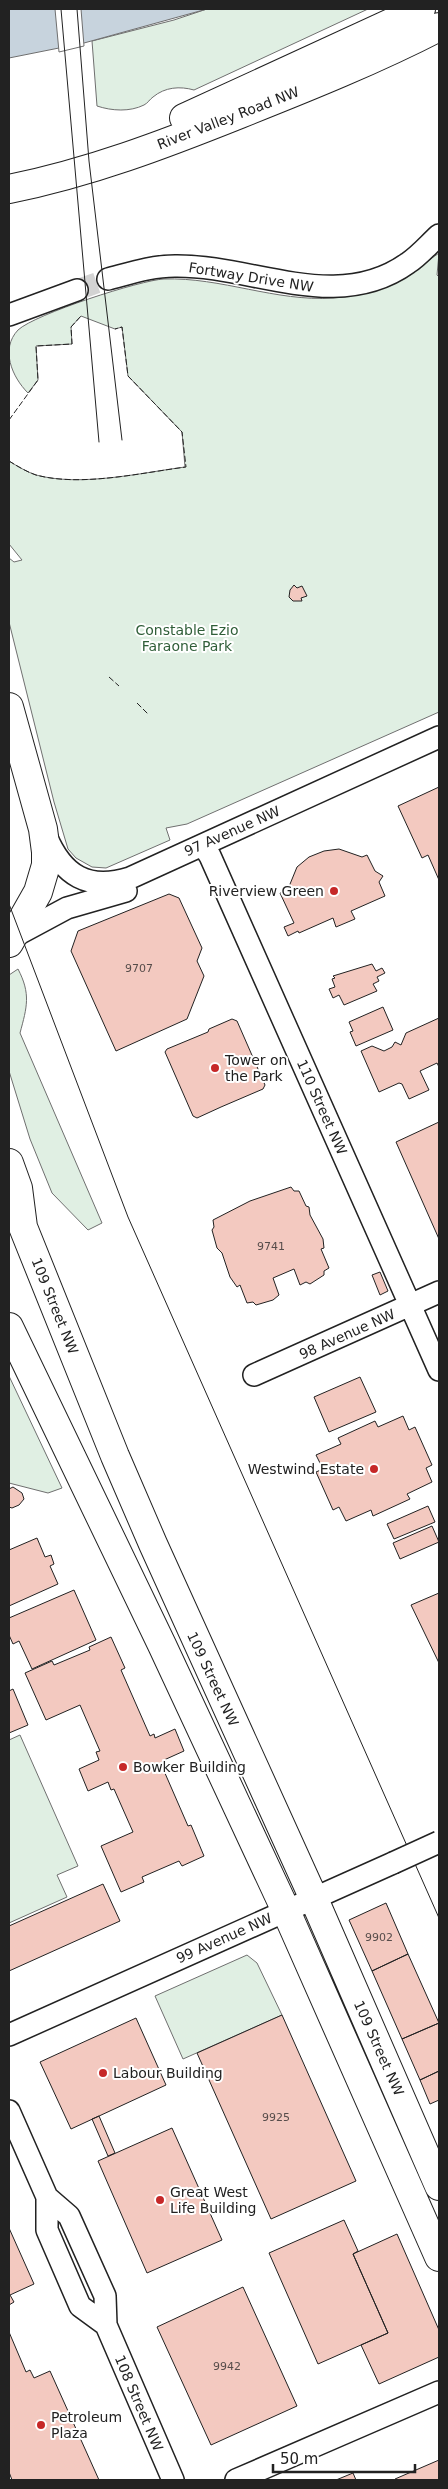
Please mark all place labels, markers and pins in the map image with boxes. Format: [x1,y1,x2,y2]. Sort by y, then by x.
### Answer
place label: Riverview Green [209,883,324,899]
marker: Riverview Green [328,885,340,897]
place label: Tower on the Park [224,1052,287,1084]
marker: Tower on the Park [209,1062,221,1074]
place label: Westwind Estate [248,1461,364,1477]
marker: Westwind Estate [368,1463,380,1475]
place label: Bowker Building [133,1759,246,1775]
marker: Bowker Building [117,1761,129,1773]
place label: Labour Building [113,2065,223,2081]
marker: Labour Building [97,2067,109,2079]
place label: Great West Life Building [170,2184,256,2216]
marker: Great West Life Building [154,2194,166,2206]
place label: Petroleum Plaza [51,2409,122,2441]
marker: Petroleum Plaza [35,2419,47,2431]

